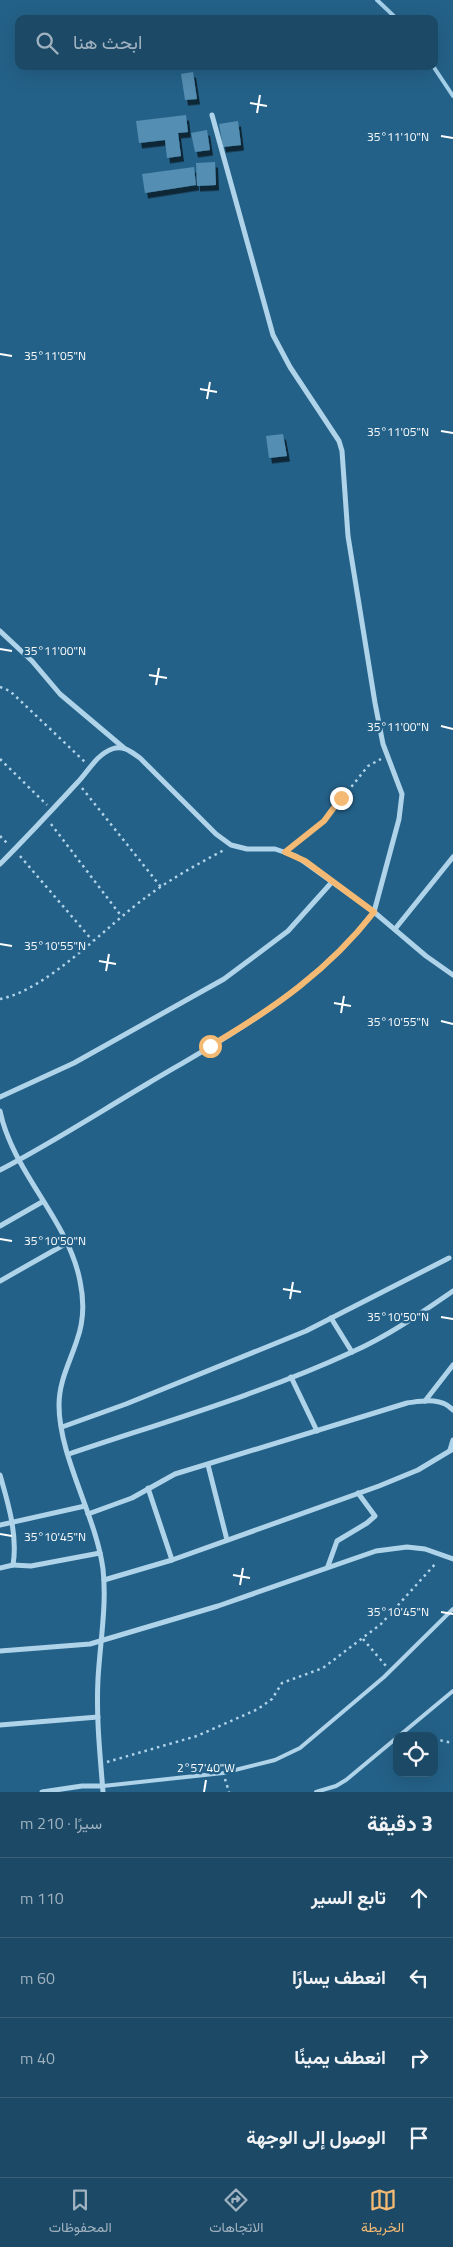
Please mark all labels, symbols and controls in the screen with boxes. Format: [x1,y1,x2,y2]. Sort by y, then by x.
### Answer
search box [15,15,438,70]
text: ابحث هنا [73,27,142,56]
icon: search [33,29,61,57]
text: 35°11'10"N [367,127,429,146]
text: 35°11'05"N [24,346,86,365]
text: 35°11'05"N [367,422,429,441]
text: 35°11'00"N [24,641,86,660]
text: 35°11'00"N [367,717,429,736]
route end [330,787,353,810]
text: 35°10'55"N [24,936,86,955]
text: 35°10'55"N [367,1012,429,1031]
route start [199,1035,222,1058]
text: 35°10'50"N [24,1231,86,1250]
text: 35°10'50"N [367,1307,429,1326]
text: 35°10'45"N [24,1527,86,1546]
text: 35°10'45"N [367,1602,429,1621]
map controls [393,1732,438,1777]
button: locate [393,1732,438,1777]
text: 2°57'40"W [177,1758,235,1777]
text: 3 دقيقة [367,1807,433,1839]
text: سيرًا · 210 m [20,1811,102,1835]
text: تابع السير [311,1882,386,1911]
icon: ahead [405,1884,433,1912]
text: 110 m [20,1886,64,1910]
text: انعطف يسارًا [292,1962,386,1991]
icon: left [405,1964,433,1992]
text: 60 m [20,1966,55,1990]
text: انعطف يمينًا [294,2042,386,2071]
icon: right [405,2044,433,2072]
text: 40 m [20,2046,55,2070]
text: الوصول إلى الوجهة [246,2122,386,2151]
icon: arrive [405,2124,433,2152]
tab: المحفوظات [49,2186,112,2240]
tab: الاتجاهات [209,2186,264,2240]
tab: الخريطة [361,2186,404,2240]

